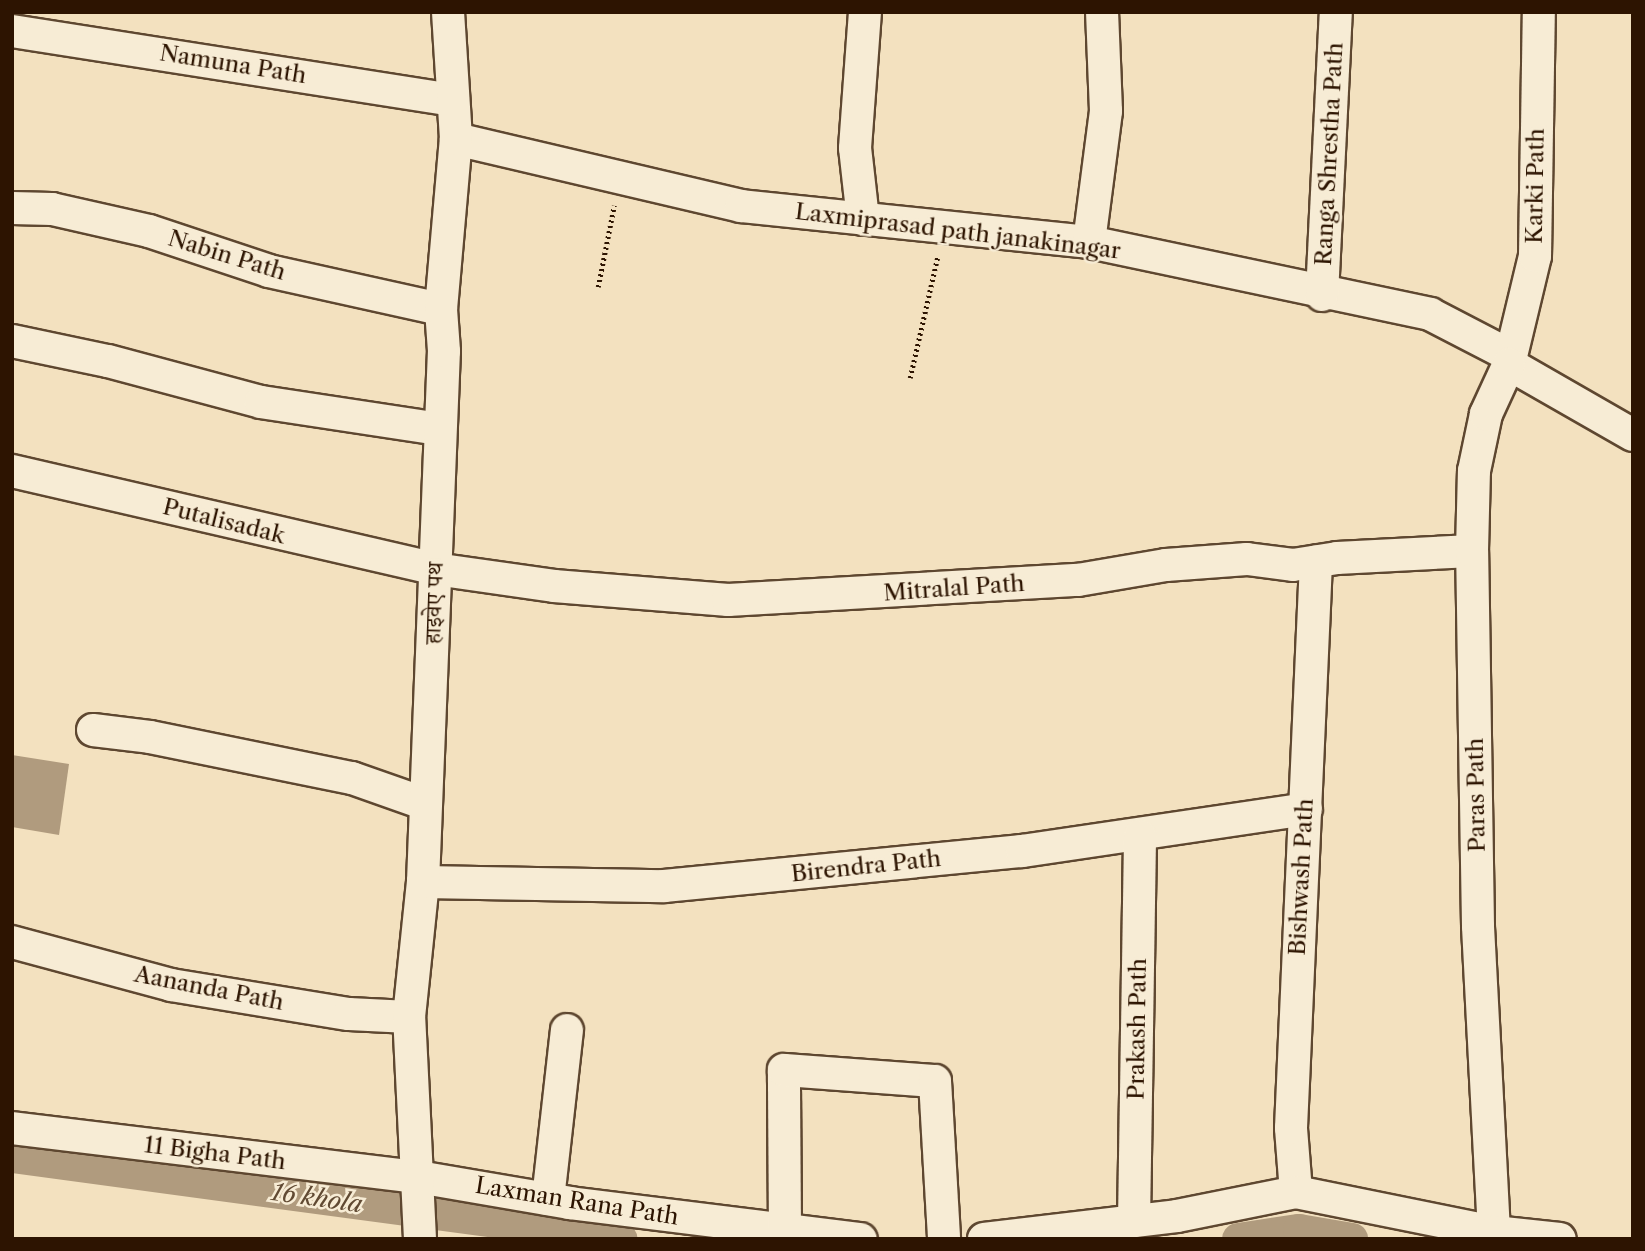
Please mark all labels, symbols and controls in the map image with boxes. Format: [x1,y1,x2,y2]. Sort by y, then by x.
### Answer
street label: Namuna Path [158,39,308,89]
street label: Ranga Shrestha Path [1309,41,1349,267]
street label: Karki Path [1520,128,1550,244]
street label: Laxmiprasad path janakinagar [794,197,1122,265]
street label: Nabin Path [165,224,289,286]
street label: Putalisadak [160,492,288,550]
street label: हाइवेए पथ [419,561,449,645]
street label: Mitralal Path [882,569,1026,607]
street label: Paras Path [1461,738,1491,852]
street label: Bishwash Path [1283,798,1319,956]
street label: Birendra Path [789,844,943,888]
street label: Prakash Path [1122,958,1152,1100]
street label: Aananda Path [132,960,286,1016]
street label: 11 Bigha Path [142,1131,288,1175]
street label: Laxman Rana Path [473,1171,681,1231]
water label: 16 khola [270,1177,364,1219]

